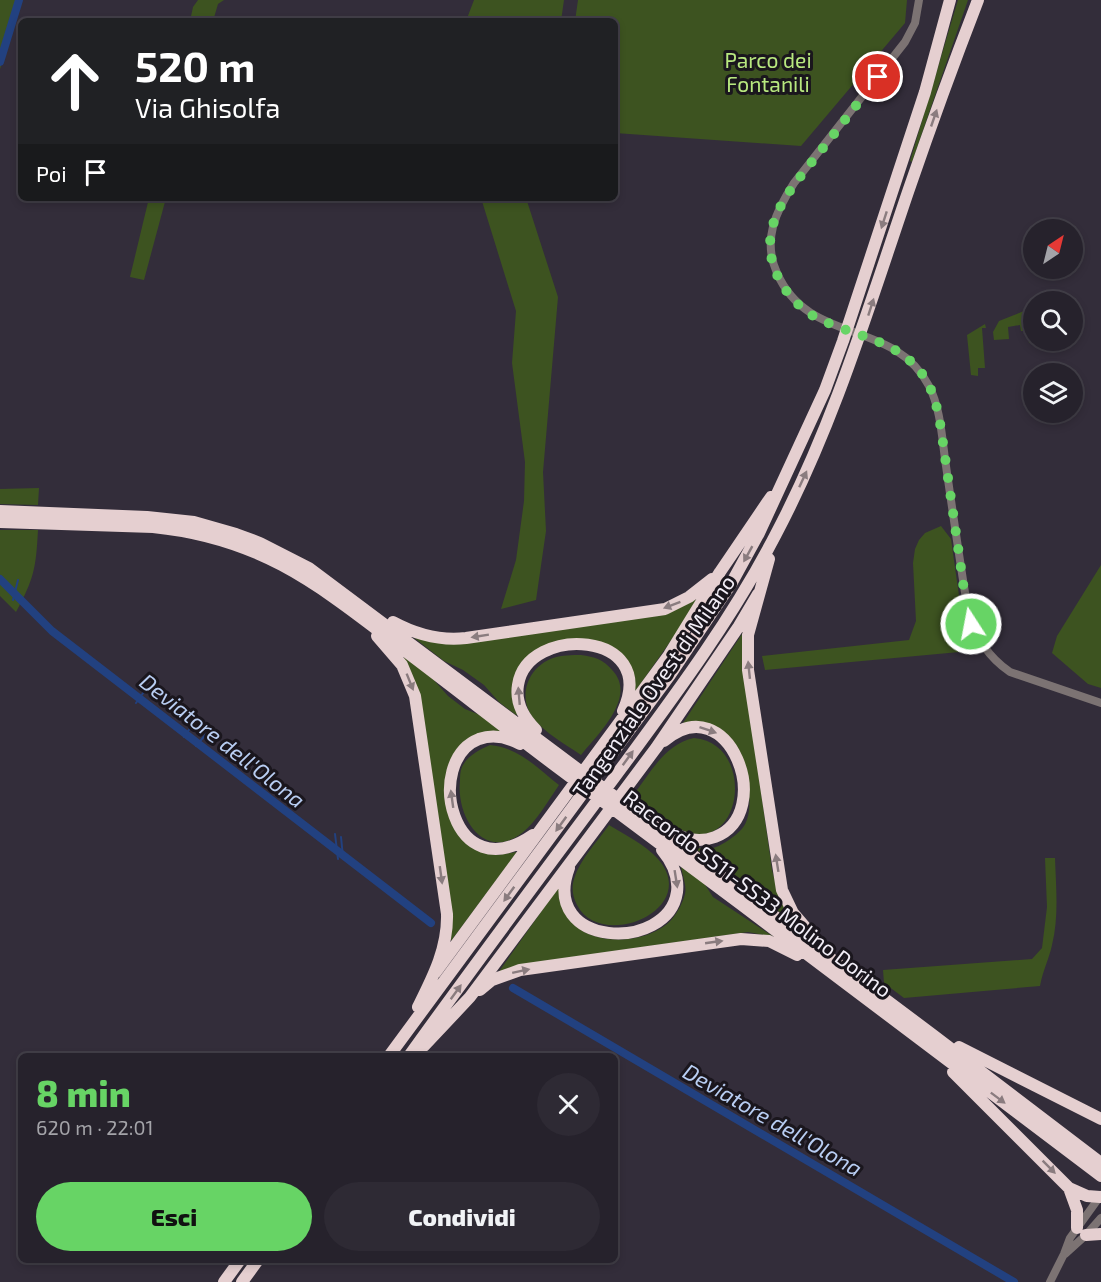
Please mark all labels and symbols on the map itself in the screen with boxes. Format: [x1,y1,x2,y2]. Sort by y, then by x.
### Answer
park label: Parco dei Fontanili [724,47,812,96]
pin [852,51,903,102]
one-way arrow [930,109,940,127]
one-way arrow [879,211,888,229]
north arrow [1023,219,1083,279]
one-way arrow [866,298,876,316]
one-way arrow [798,470,807,487]
one-way arrow [743,546,753,563]
street label: Tangenziale Ovest di Milano [567,570,739,802]
position arrow [939,592,1003,656]
one-way arrow [663,601,681,611]
one-way arrow [470,631,489,640]
one-way arrow [744,660,754,679]
water label: Deviatore dell'Olona [135,667,311,813]
one-way arrow [405,674,415,692]
one-way arrow [514,686,524,705]
one-way arrow [699,726,717,736]
one-way arrow [622,751,634,767]
street label: Raccordo SS11-SS33 Molino Dorino [619,784,897,1002]
one-way arrow [447,790,456,809]
one-way arrow [555,817,567,832]
one-way arrow [772,853,781,872]
one-way arrow [437,865,446,884]
one-way arrow [671,870,680,889]
one-way arrow [503,885,515,901]
one-way arrow [704,938,723,947]
one-way arrow [512,965,530,975]
one-way arrow [450,984,462,1000]
water label: Deviatore dell'Olona [679,1057,867,1181]
one-way arrow [990,1092,1006,1104]
one-way arrow [1042,1160,1056,1174]

